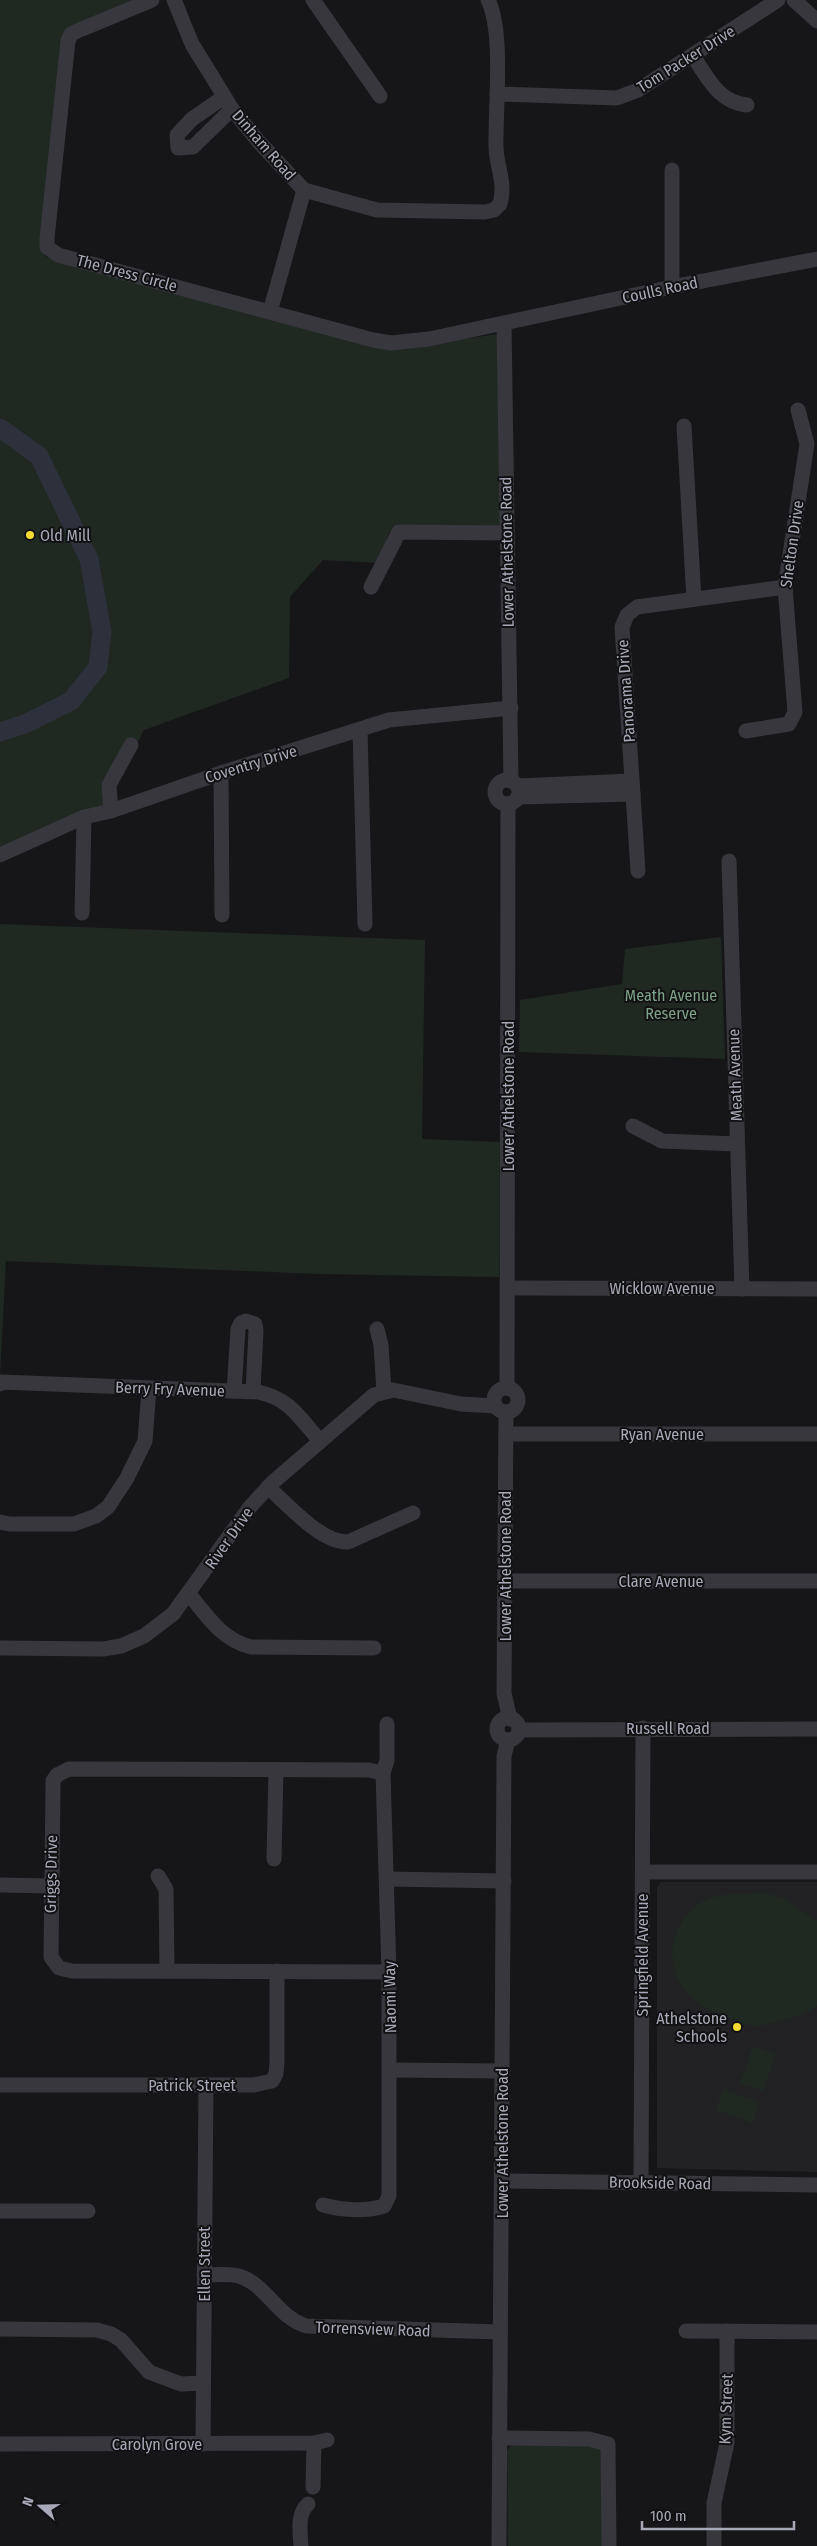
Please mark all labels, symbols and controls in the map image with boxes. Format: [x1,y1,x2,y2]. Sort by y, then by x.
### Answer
street label: Tom Packer Drive [634,21,738,97]
street label: Dinham Road [228,106,300,184]
street label: The Dress Circle [75,250,179,296]
street label: Coulls Road [620,273,700,307]
street label: Lower Athelstone Road [496,477,518,627]
street label: Shelton Drive [776,499,808,589]
place label: Old Mill [40,526,90,545]
marker: Old Mill [24,529,36,541]
street label: Panorama Drive [613,639,639,743]
street label: Coventry Drive [203,741,299,787]
park label: Meath Avenue Reserve [625,986,717,1023]
street label: Lower Athelstone Road [499,1021,518,1171]
street label: Meath Avenue [724,1028,746,1122]
street label: Wicklow Avenue [609,1279,715,1298]
street label: Berry Fry Avenue [115,1378,225,1400]
street label: Ryan Avenue [620,1425,704,1444]
street label: Lower Athelstone Road [496,1491,515,1641]
street label: River Drive [201,1503,257,1573]
street label: Clare Avenue [619,1572,704,1591]
street label: Russell Road [626,1719,710,1738]
street label: Griggs Drive [41,1835,61,1913]
street label: Springfield Avenue [633,1893,652,2016]
street label: Naomi Way [380,1960,400,2033]
place label: Athelstone Schools [656,2009,727,2046]
marker: Athelstone Schools [731,2021,743,2033]
street label: Lower Athelstone Road [493,2068,512,2218]
street label: Patrick Street [148,2076,237,2095]
street label: Brookside Road [609,2173,711,2193]
street label: Ellen Street [195,2226,214,2302]
street label: Torrensview Road [315,2317,431,2341]
street label: Kym Street [715,2372,737,2445]
street label: Carolyn Grove [112,2435,202,2454]
north arrow [15,2481,65,2531]
text: N [19,2495,38,2509]
scale bar [642,2498,794,2530]
text: 100 m [650,2507,687,2525]

